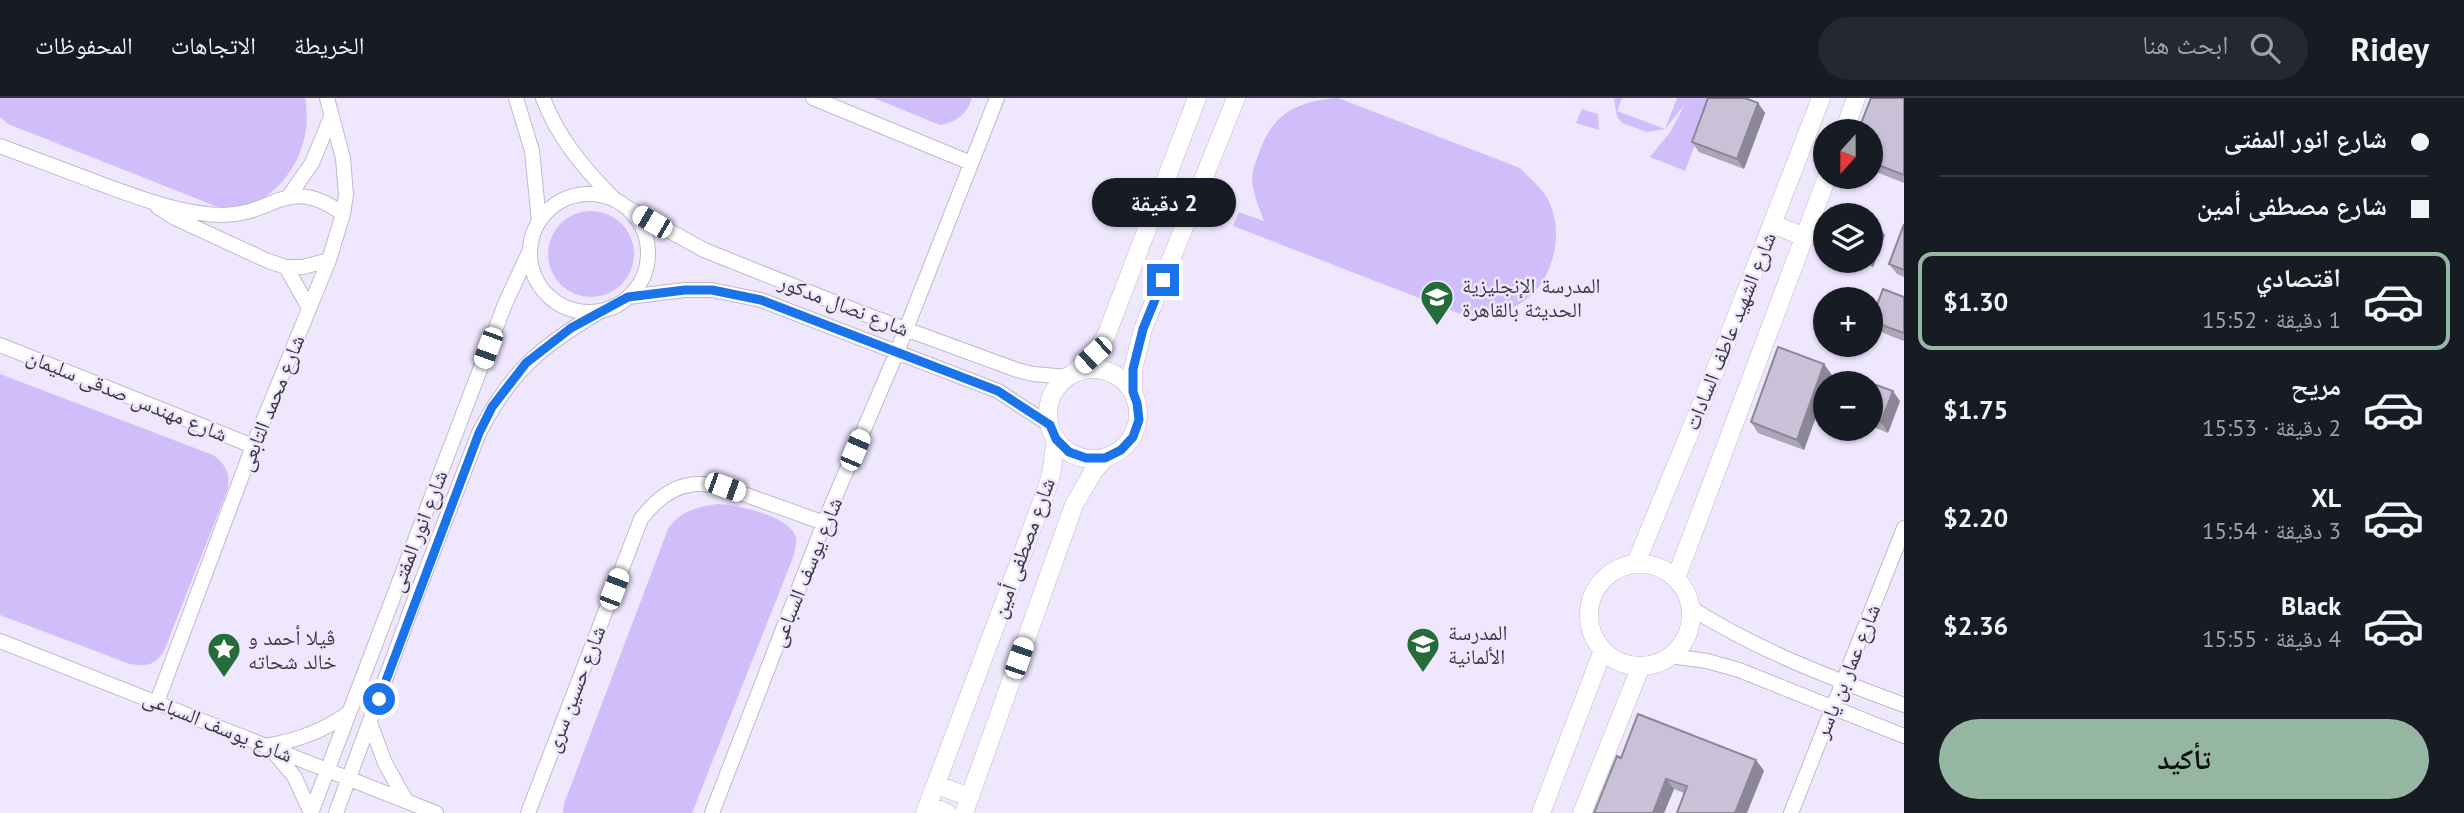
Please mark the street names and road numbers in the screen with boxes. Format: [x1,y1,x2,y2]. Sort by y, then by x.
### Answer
street label: شارع الشهيد عاطف السادات [1678,228,1782,434]
street label: شارع نصال مدكور [774,267,913,342]
street label: شارع محمد التابعى [231,331,311,475]
street label: شارع مهندس صدقى سليمان [23,342,231,448]
street label: شارع انور المفتى [382,466,454,596]
street label: شارع مصطفى أمين [985,474,1061,622]
street label: شارع يوسف السباعى [764,493,848,651]
street label: شارع عمار بن ياسر [1807,600,1886,743]
street label: شارع حسين سرى [538,622,612,756]
street label: شارع يوسف السباعى [139,684,297,768]

